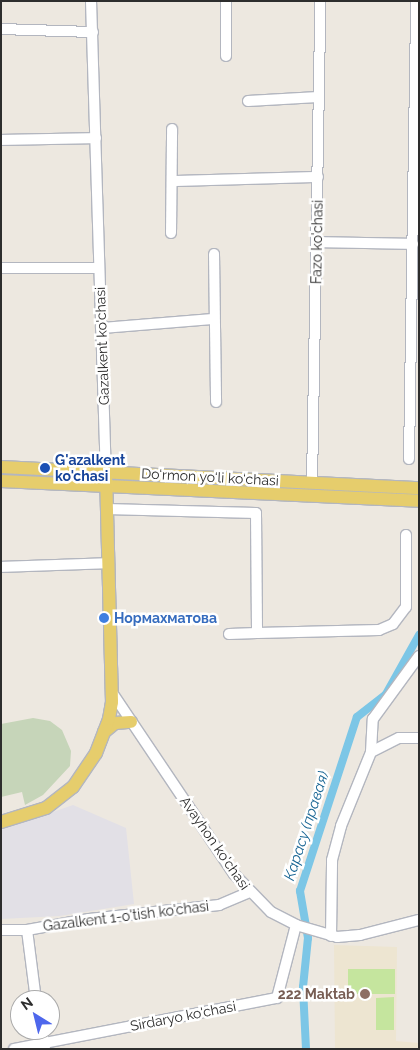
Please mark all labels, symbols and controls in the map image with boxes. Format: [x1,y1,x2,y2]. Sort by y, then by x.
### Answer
street label: Fazo ko'chasi [308,200,326,284]
street label: Gazalkent ko'chasi [92,287,112,405]
place label: G'azalkent ko'chasi [55,452,125,484]
marker: G'azalkent ko'chasi [39,462,51,474]
street label: Do‘rmon yo‘li ko‘chasi [141,465,279,489]
place label: Нормахматова [114,610,217,626]
marker: Нормахматова [98,612,110,624]
water label: Карасу (правая) [281,769,333,883]
street label: Avayhon ko'chasi [177,793,253,893]
street label: Gazalkent 1-o'tish ko'chasi [42,897,210,935]
place label: 222 Maktab [278,986,355,1002]
marker: 222 Maktab [359,988,371,1000]
north arrow [10,990,60,1040]
text: N [18,994,36,1013]
street label: Sirdaryo ko'chasi [129,998,237,1034]

